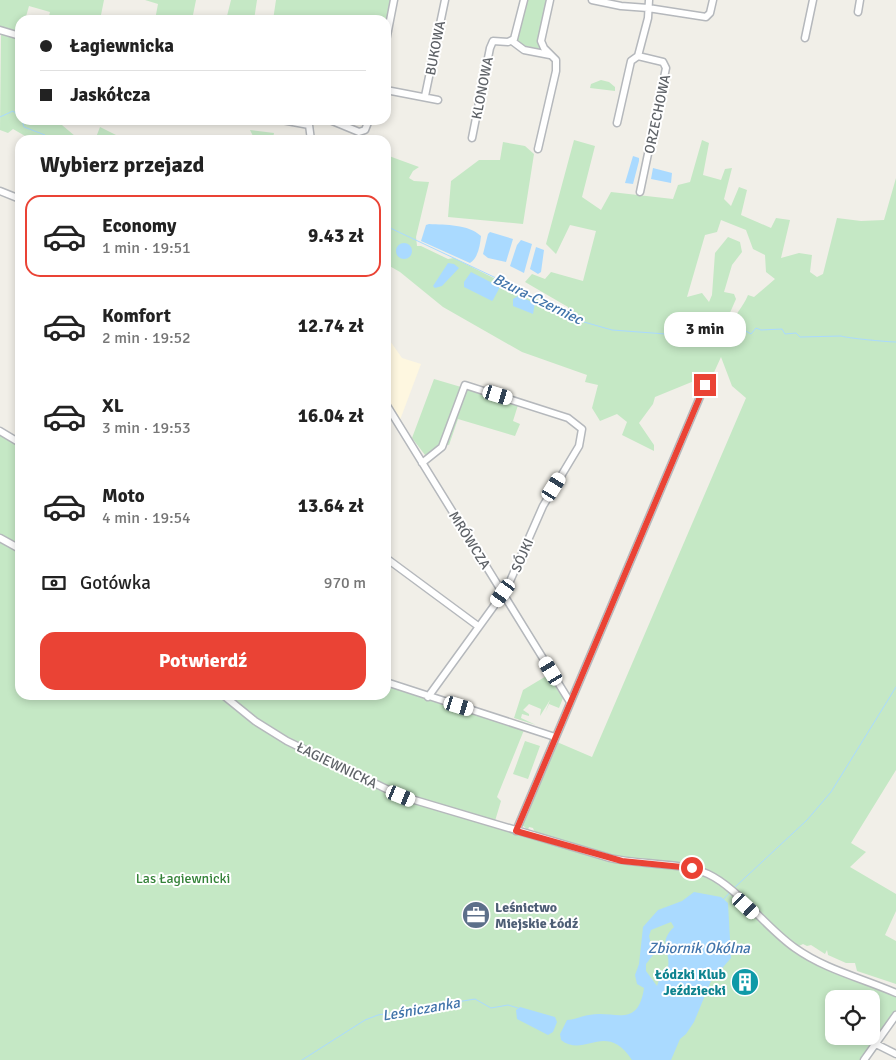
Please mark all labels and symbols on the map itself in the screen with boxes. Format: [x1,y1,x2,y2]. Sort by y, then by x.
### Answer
street label: BUKOWA [422,19,449,77]
street label: KLONOWA [468,55,497,121]
street label: ORZECHOWA [641,73,674,155]
water label: Bzura-Czerniec [490,270,587,329]
callout: 3 min [664,312,746,348]
route end [694,374,716,396]
car [481,383,514,407]
car [539,470,568,504]
street label: MRÓWCZA [445,508,494,573]
street label: SÓJKI [508,536,537,575]
car [488,576,517,610]
car [536,654,565,688]
car [442,694,475,718]
street label: ŁAGIEWNICKA [294,739,380,792]
car [384,783,417,809]
route start [681,857,703,879]
park label: Las Łagiewnicki [136,870,230,887]
car [729,890,762,922]
place label: Leśnictwo Miejskie Łódź [495,899,578,932]
office icon: Leśnictwo Miejskie Łódź [461,900,491,930]
water label: Zbiornik Okólna [648,939,750,957]
place label: Łódzki Klub Jeździecki [654,966,727,999]
building icon: Łódzki Klub Jeździecki [730,967,760,997]
water label: Leśniczanka [381,993,462,1025]

